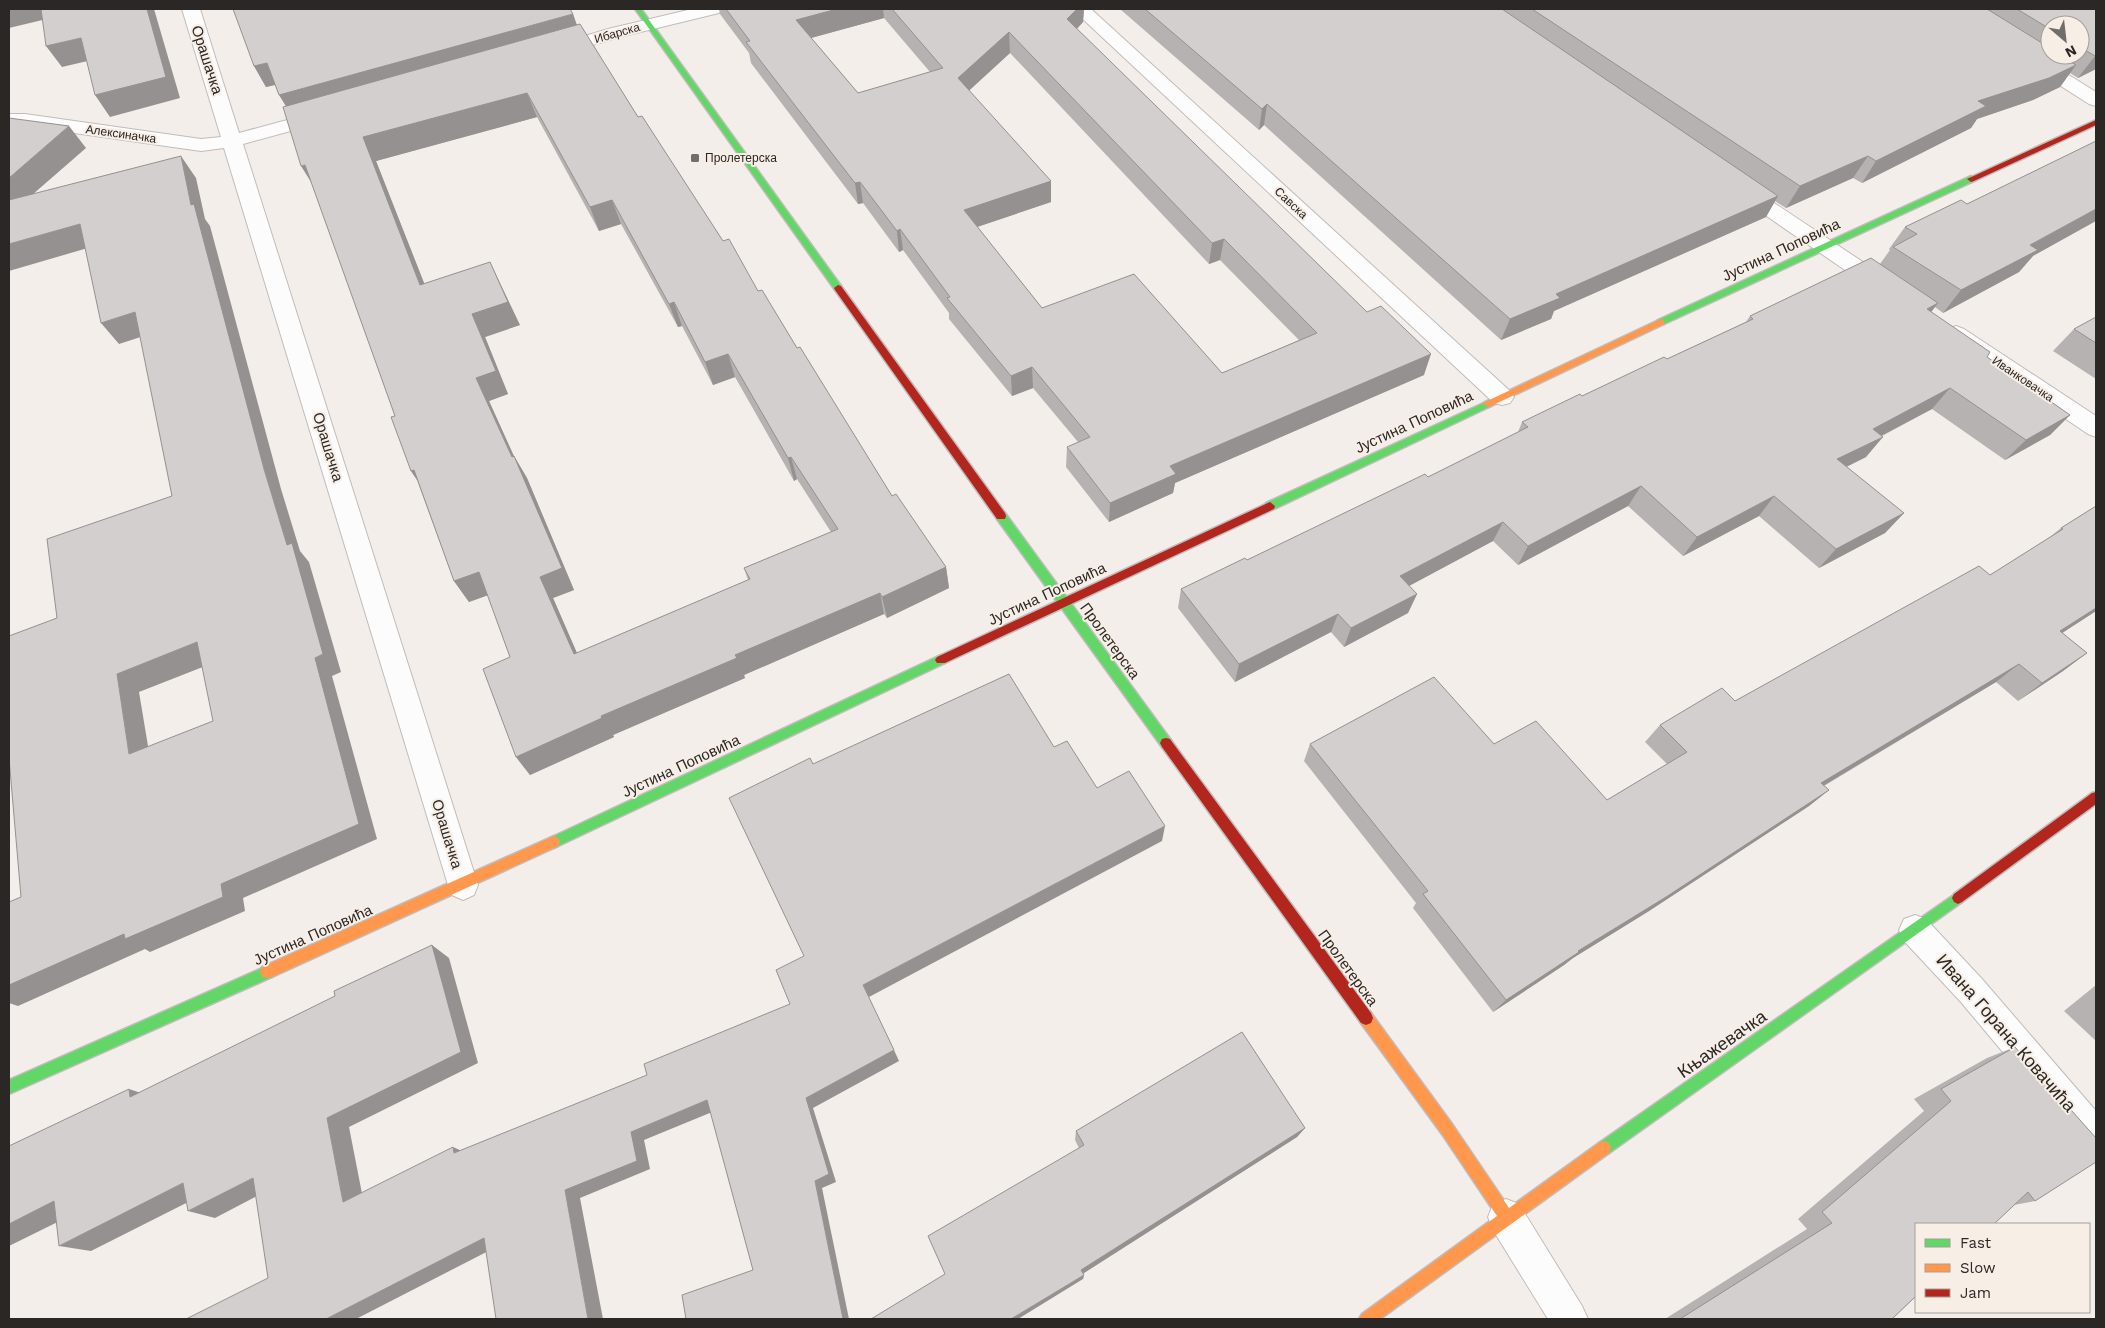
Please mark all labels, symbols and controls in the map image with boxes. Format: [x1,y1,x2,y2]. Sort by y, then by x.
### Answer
north arrow [2040,15,2090,65]
street label: Ибарска [593,20,642,46]
street label: Орашачка [187,23,227,97]
text: N [2063,42,2079,61]
street label: Алексиначка [85,122,158,146]
place label: Пролетерска [705,151,777,165]
marker: Пролетерска [689,152,701,164]
street label: Савска [1272,184,1311,222]
street label: Јустина Поповића [1719,215,1843,285]
street label: Иванковачка [1990,353,2057,405]
street label: Јустина Поповића [1352,387,1476,457]
street label: Орашачка [309,410,347,484]
street label: Јустина Поповића [985,559,1109,629]
street label: Пролетерска [1076,599,1144,683]
street label: Јустина Поповића [619,731,743,801]
street label: Орашачка [428,797,466,871]
street label: Јустина Поповића [251,900,376,969]
street label: Пролетерска [1314,926,1382,1010]
street label: Ивана Горана Ковачића [1932,950,2081,1117]
street label: Књажевачка [1673,1005,1771,1082]
legend [1915,1223,2090,1313]
text: Fast [1960,1234,1992,1252]
text: Slow [1960,1259,1996,1277]
text: Jam [1960,1284,1991,1302]

